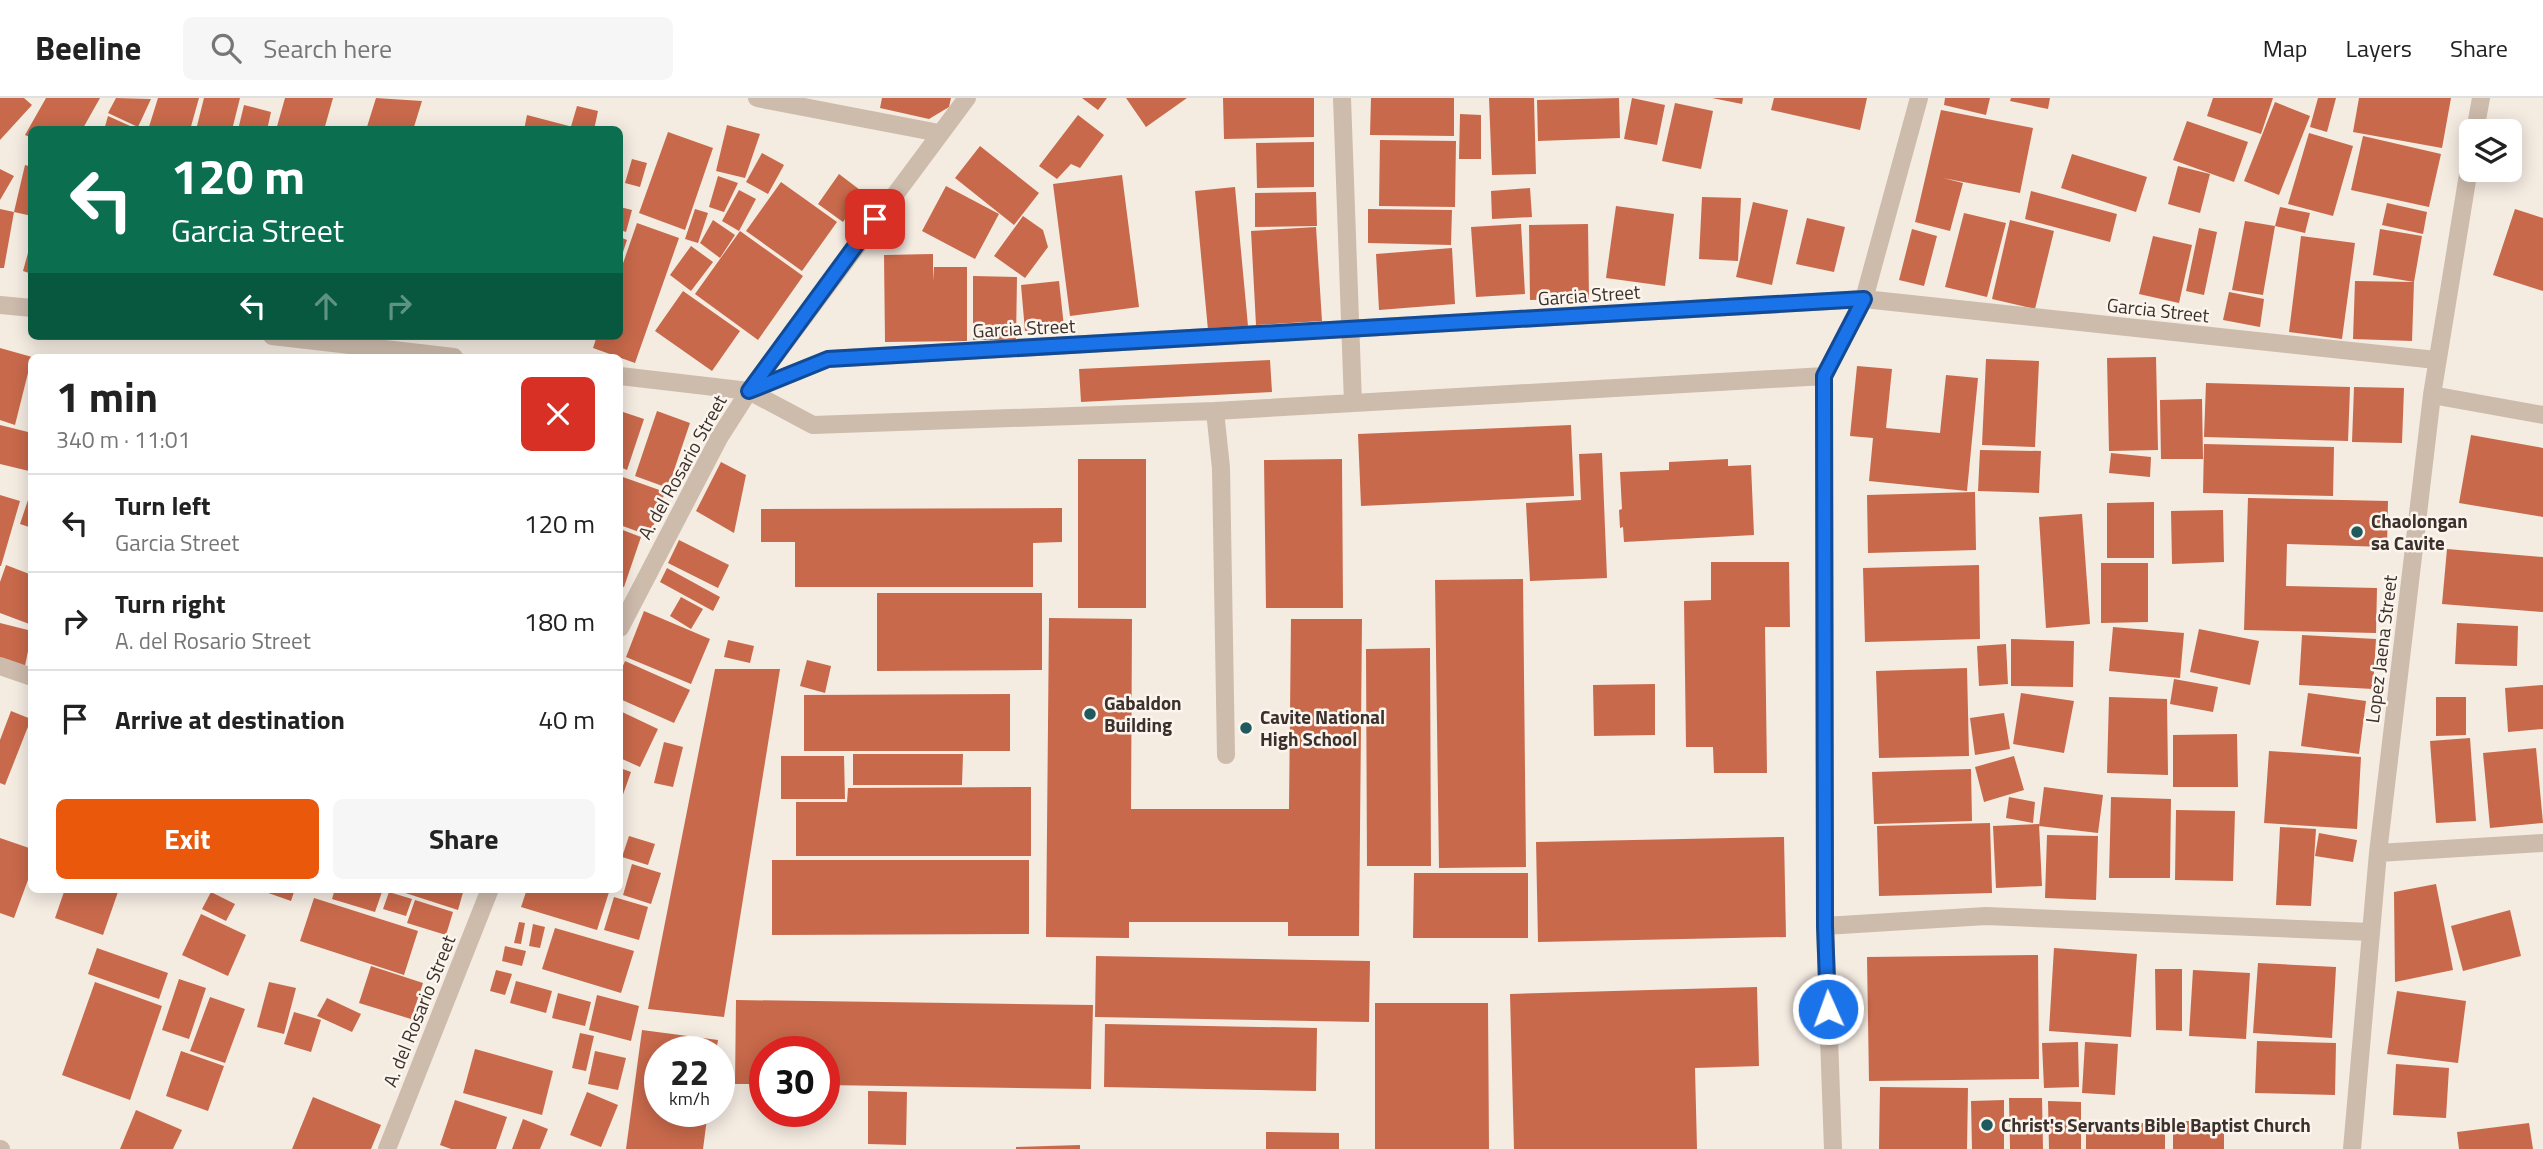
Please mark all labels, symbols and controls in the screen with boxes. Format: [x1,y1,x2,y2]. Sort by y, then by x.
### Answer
search box [183,17,673,80]
text: Beeline [35,23,141,73]
icon: search [207,29,245,67]
text: Search here [263,29,392,68]
text: Map [2263,30,2308,66]
text: Layers [2346,30,2412,66]
text: Share [2450,30,2508,66]
map controls [2459,119,2522,182]
button: layers [2459,119,2522,182]
text: 120 m [171,138,305,213]
icon: left [56,154,147,245]
pin [845,189,905,249]
icon: arrive [856,200,894,238]
text: Garcia Street [171,206,344,254]
street label: Garcia Street [1537,276,1642,313]
icon: left [234,287,272,325]
icon: ahead [307,287,345,325]
icon: right [380,287,418,325]
street label: Garcia Street [2105,290,2211,329]
street label: Garcia Street [972,310,1076,345]
text: 1 min [56,364,158,428]
button: close [521,377,595,451]
street label: A. del Rosario Street [630,389,734,544]
text: 340 m · 11:01 [56,422,191,457]
text: Turn left [115,486,210,525]
icon: left [56,504,94,542]
text: 120 m [524,504,595,543]
place label: Chaolongan sa Cavite [2371,506,2468,557]
marker: Chaolongan sa Cavite [2349,524,2365,540]
text: Garcia Street [115,525,239,560]
street label: Lopez Jaena Street [2357,573,2404,725]
text: Turn right [115,584,226,623]
icon: right [56,602,94,640]
text: 180 m [524,602,595,641]
text: A. del Rosario Street [115,623,311,658]
place label: Gabaldon Building [1104,688,1182,739]
icon: arrive [56,700,94,738]
text: Arrive at destination [115,700,345,739]
text: 40 m [538,700,595,739]
place label: Cavite National High School [1260,702,1385,753]
marker: Gabaldon Building [1082,706,1098,722]
marker: Cavite National High School [1238,720,1254,736]
button: Exit [56,799,319,879]
button: Share [333,799,595,879]
street label: A. del Rosario Street [375,930,462,1091]
position arrow [1791,972,1865,1046]
speed limit sign: 30 [749,1036,840,1127]
text: 22 [670,1045,709,1099]
text: km/h [669,1085,710,1112]
place label: Christ's Servants Bible Baptist Church [2001,1110,2311,1139]
marker: Christ's Servants Bible Baptist Church [1979,1117,1995,1133]

